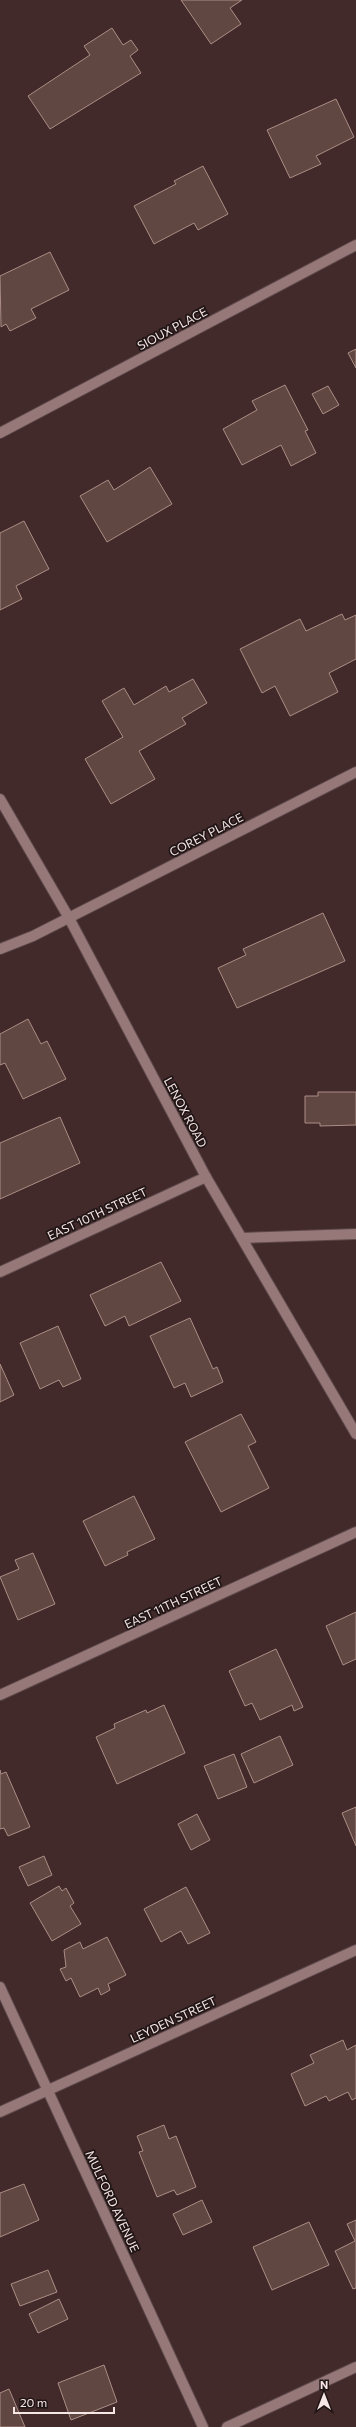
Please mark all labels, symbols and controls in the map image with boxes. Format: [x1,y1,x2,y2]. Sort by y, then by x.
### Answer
street label: SIOUX PLACE [135,304,209,352]
street label: COREY PLACE [167,809,245,859]
street label: LENOX ROAD [162,1075,210,1150]
street label: EAST 10TH STREET [45,1184,149,1242]
street label: EAST 11TH STREET [122,1573,224,1631]
street label: LEYDEN STREET [128,1993,219,2045]
street label: MULFORD AVENUE [83,2148,143,2254]
north arrow [304,2375,344,2415]
text: N [320,2378,328,2391]
scale bar [14,2389,114,2415]
text: 20 m [20,2395,47,2409]

